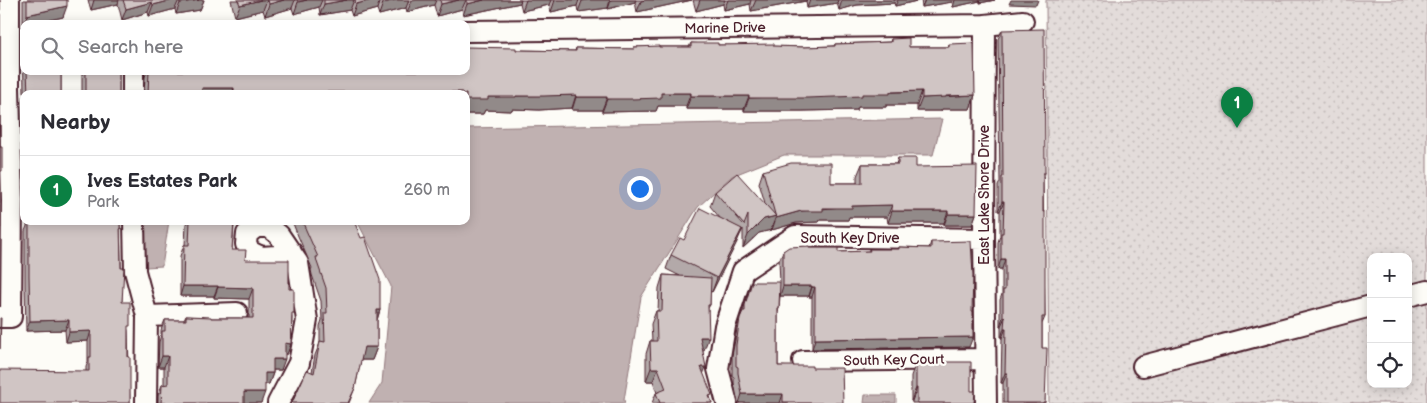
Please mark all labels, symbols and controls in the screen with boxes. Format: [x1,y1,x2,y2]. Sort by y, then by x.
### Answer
street label: Marine Drive [684,19,766,37]
search box [20,20,470,75]
icon: search [38,34,66,62]
text: Search here [78,36,183,59]
pin: 1 [1221,87,1253,128]
text: Nearby [40,110,110,135]
street label: East Lake Shore Drive [976,125,993,265]
text: Ives Estates Park [87,170,237,193]
your location [627,176,653,202]
text: 1 [53,181,59,200]
text: 260 m [404,181,450,200]
text: Park [87,193,119,212]
street label: South Key Drive [800,230,900,247]
map controls [1367,253,1412,388]
button: + [1367,253,1412,298]
button: − [1367,298,1412,343]
button: locate [1367,343,1412,388]
street label: South Key Court [843,351,945,369]

